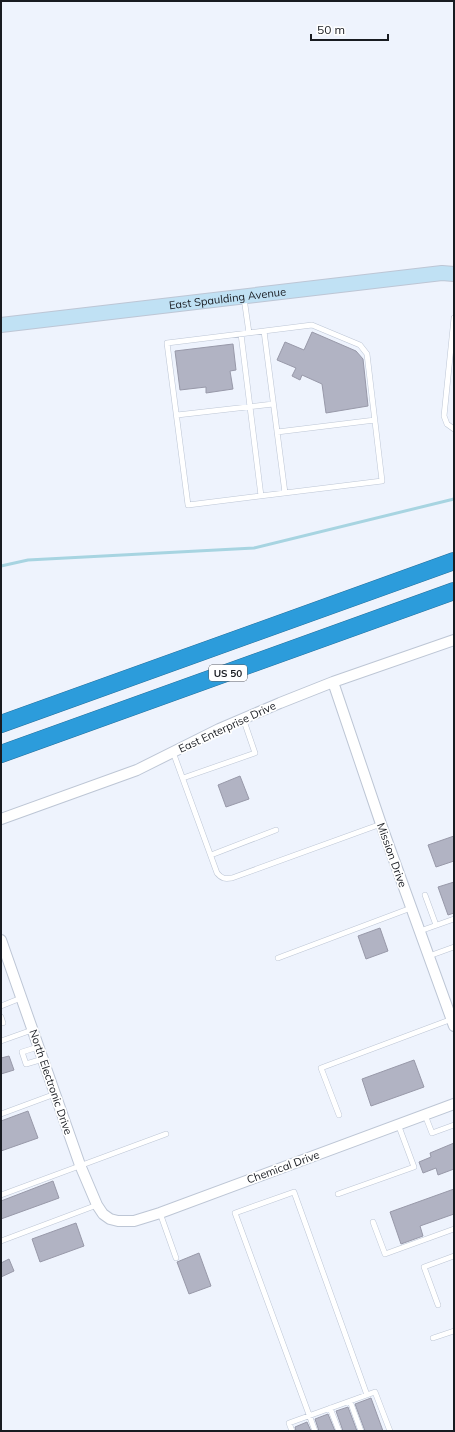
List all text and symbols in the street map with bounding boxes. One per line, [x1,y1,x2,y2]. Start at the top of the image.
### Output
scale bar [311,16,388,42]
text: 50 m [317,22,345,37]
street label: East Spaulding Avenue [168,284,287,312]
road number: US 50 [209,665,247,681]
street label: East Enterprise Drive [176,698,278,756]
street label: Mission Drive [374,821,410,889]
street label: North Electronic Drive [26,1027,76,1137]
street label: Chemical Drive [245,1147,321,1187]

